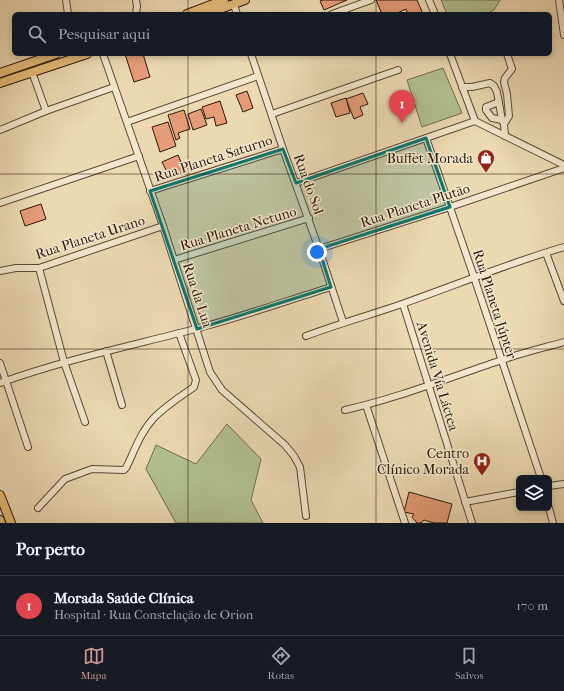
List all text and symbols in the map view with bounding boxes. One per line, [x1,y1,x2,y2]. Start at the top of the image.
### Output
search box [12,12,552,56]
icon: search [26,23,48,45]
text: Pesquisar aqui [58,25,150,43]
pin: 1 [389,90,415,123]
street label: Rua Planeta Saturno [152,131,274,186]
shop icon: Buffet Morada [476,148,496,173]
place label: Buffet Morada [387,150,474,167]
street label: Rua do Sol [290,152,327,217]
street label: Rua Planeta Plutão [358,180,472,231]
street label: Rua Planeta Netuno [178,203,298,254]
street label: Rua Planeta Urano [33,212,147,263]
your location [307,242,327,262]
street label: Rua Planeta Júpter [469,247,520,361]
street label: Rua da Lua [179,261,216,330]
street label: Avenida Vía Láctea [412,318,462,433]
place label: Centro Clínico Morada [377,445,470,478]
hospital icon: Centro Clínico Morada [472,451,492,476]
map controls [516,475,552,511]
button: layers [516,475,552,511]
text: Por perto [16,539,85,559]
text: Morada Saúde Clínica [54,589,194,607]
text: 1 [27,598,31,613]
text: 170 m [516,598,548,613]
text: Hospital · Rua Constelação de Orion [54,607,253,622]
tab: Mapa [80,645,107,682]
tab: Rotas [268,645,294,682]
tab: Salvos [455,645,484,682]

